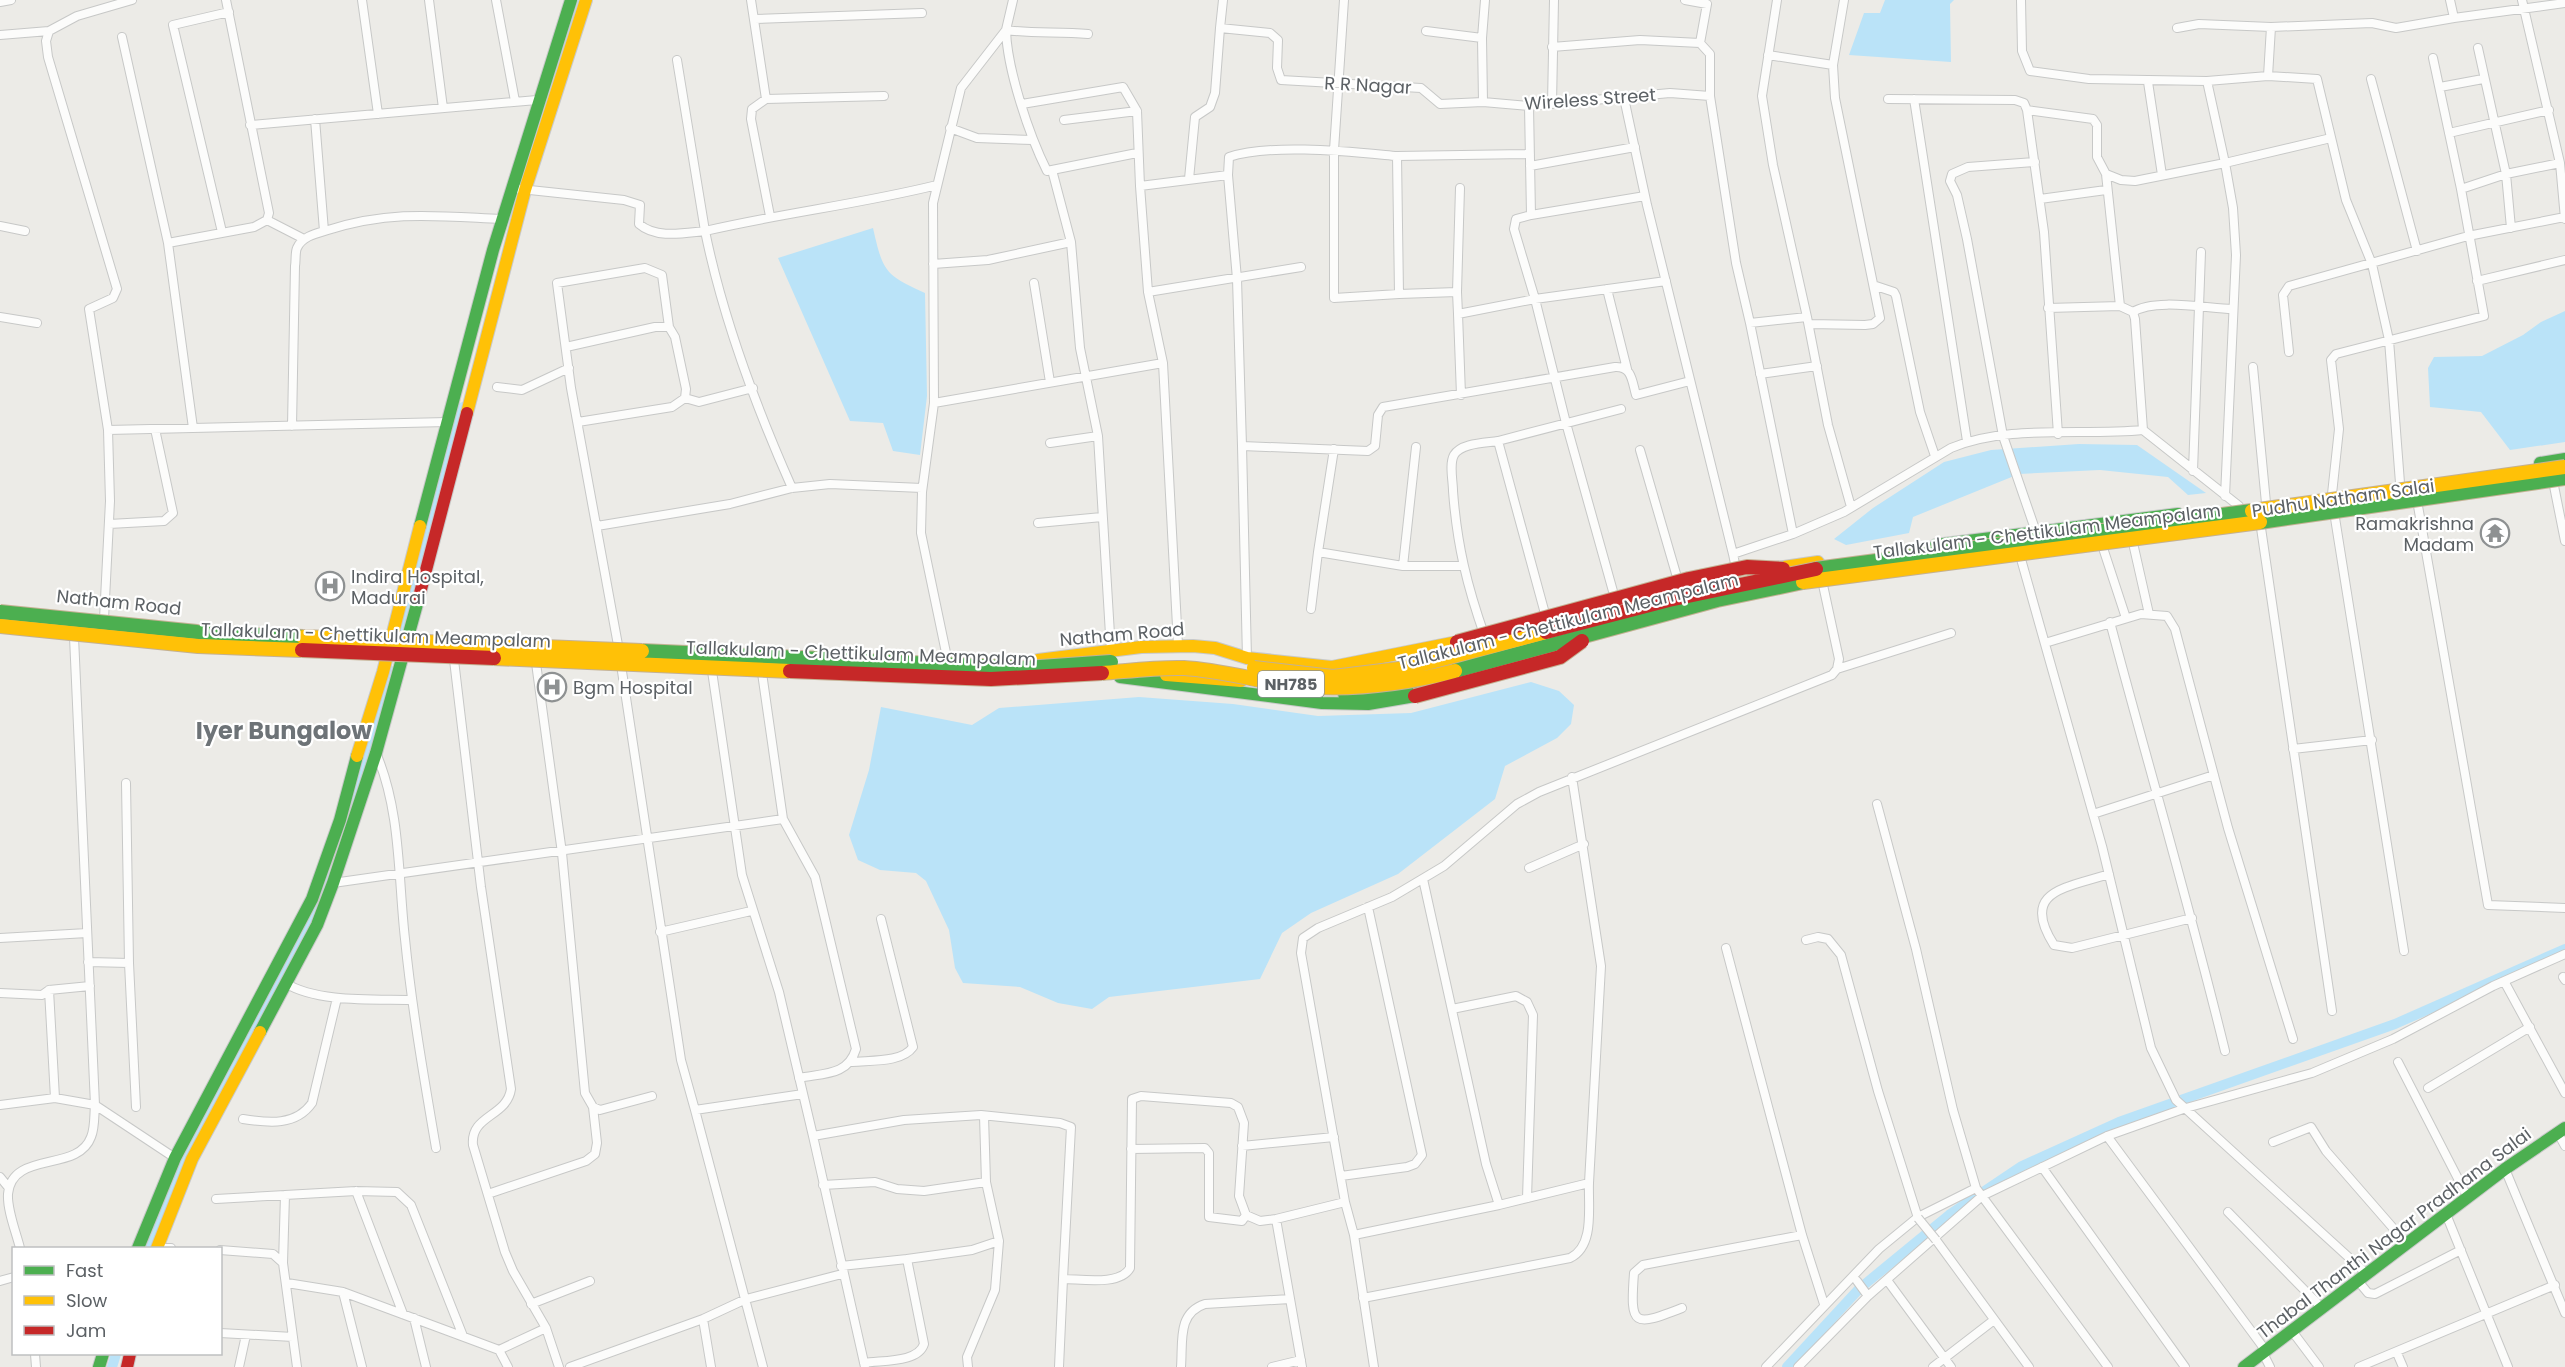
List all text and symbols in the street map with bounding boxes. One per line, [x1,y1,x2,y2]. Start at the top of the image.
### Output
street label: R R Nagar [1324,70,1413,100]
street label: Wireless Street [1523,82,1657,116]
street label: Pudhu Natham Salai [2250,473,2436,523]
street label: Tallakulam - Chettikulam Meampalam [1872,497,2222,565]
place label: Ramakrishna Madam [2355,511,2474,557]
temple icon: Ramakrishna Madam [2479,517,2511,549]
place label: Indira Hospital, Madurai [351,564,484,610]
street label: Tallakulam - Chettikulam Meampalam [1395,567,1741,675]
hospital icon: Indira Hospital, Madurai [314,570,346,602]
street label: Natham Road [55,583,183,621]
street label: Tallakulam - Chettikulam Meampalam [201,616,551,654]
street label: Natham Road [1059,616,1185,652]
street label: Tallakulam - Chettikulam Meampalam [686,634,1036,672]
hospital icon: Bgm Hospital [536,671,568,703]
road number: NH785 [1258,671,1324,697]
place label: Bgm Hospital [573,675,693,700]
district label: Iyer Bungalow [196,714,372,747]
street label: Thabal Thanthi Nagar Pradhana Salai [2252,1122,2536,1344]
legend [12,1247,222,1355]
text: Fast [66,1258,103,1283]
text: Slow [66,1288,108,1313]
text: Jam [66,1318,106,1343]

